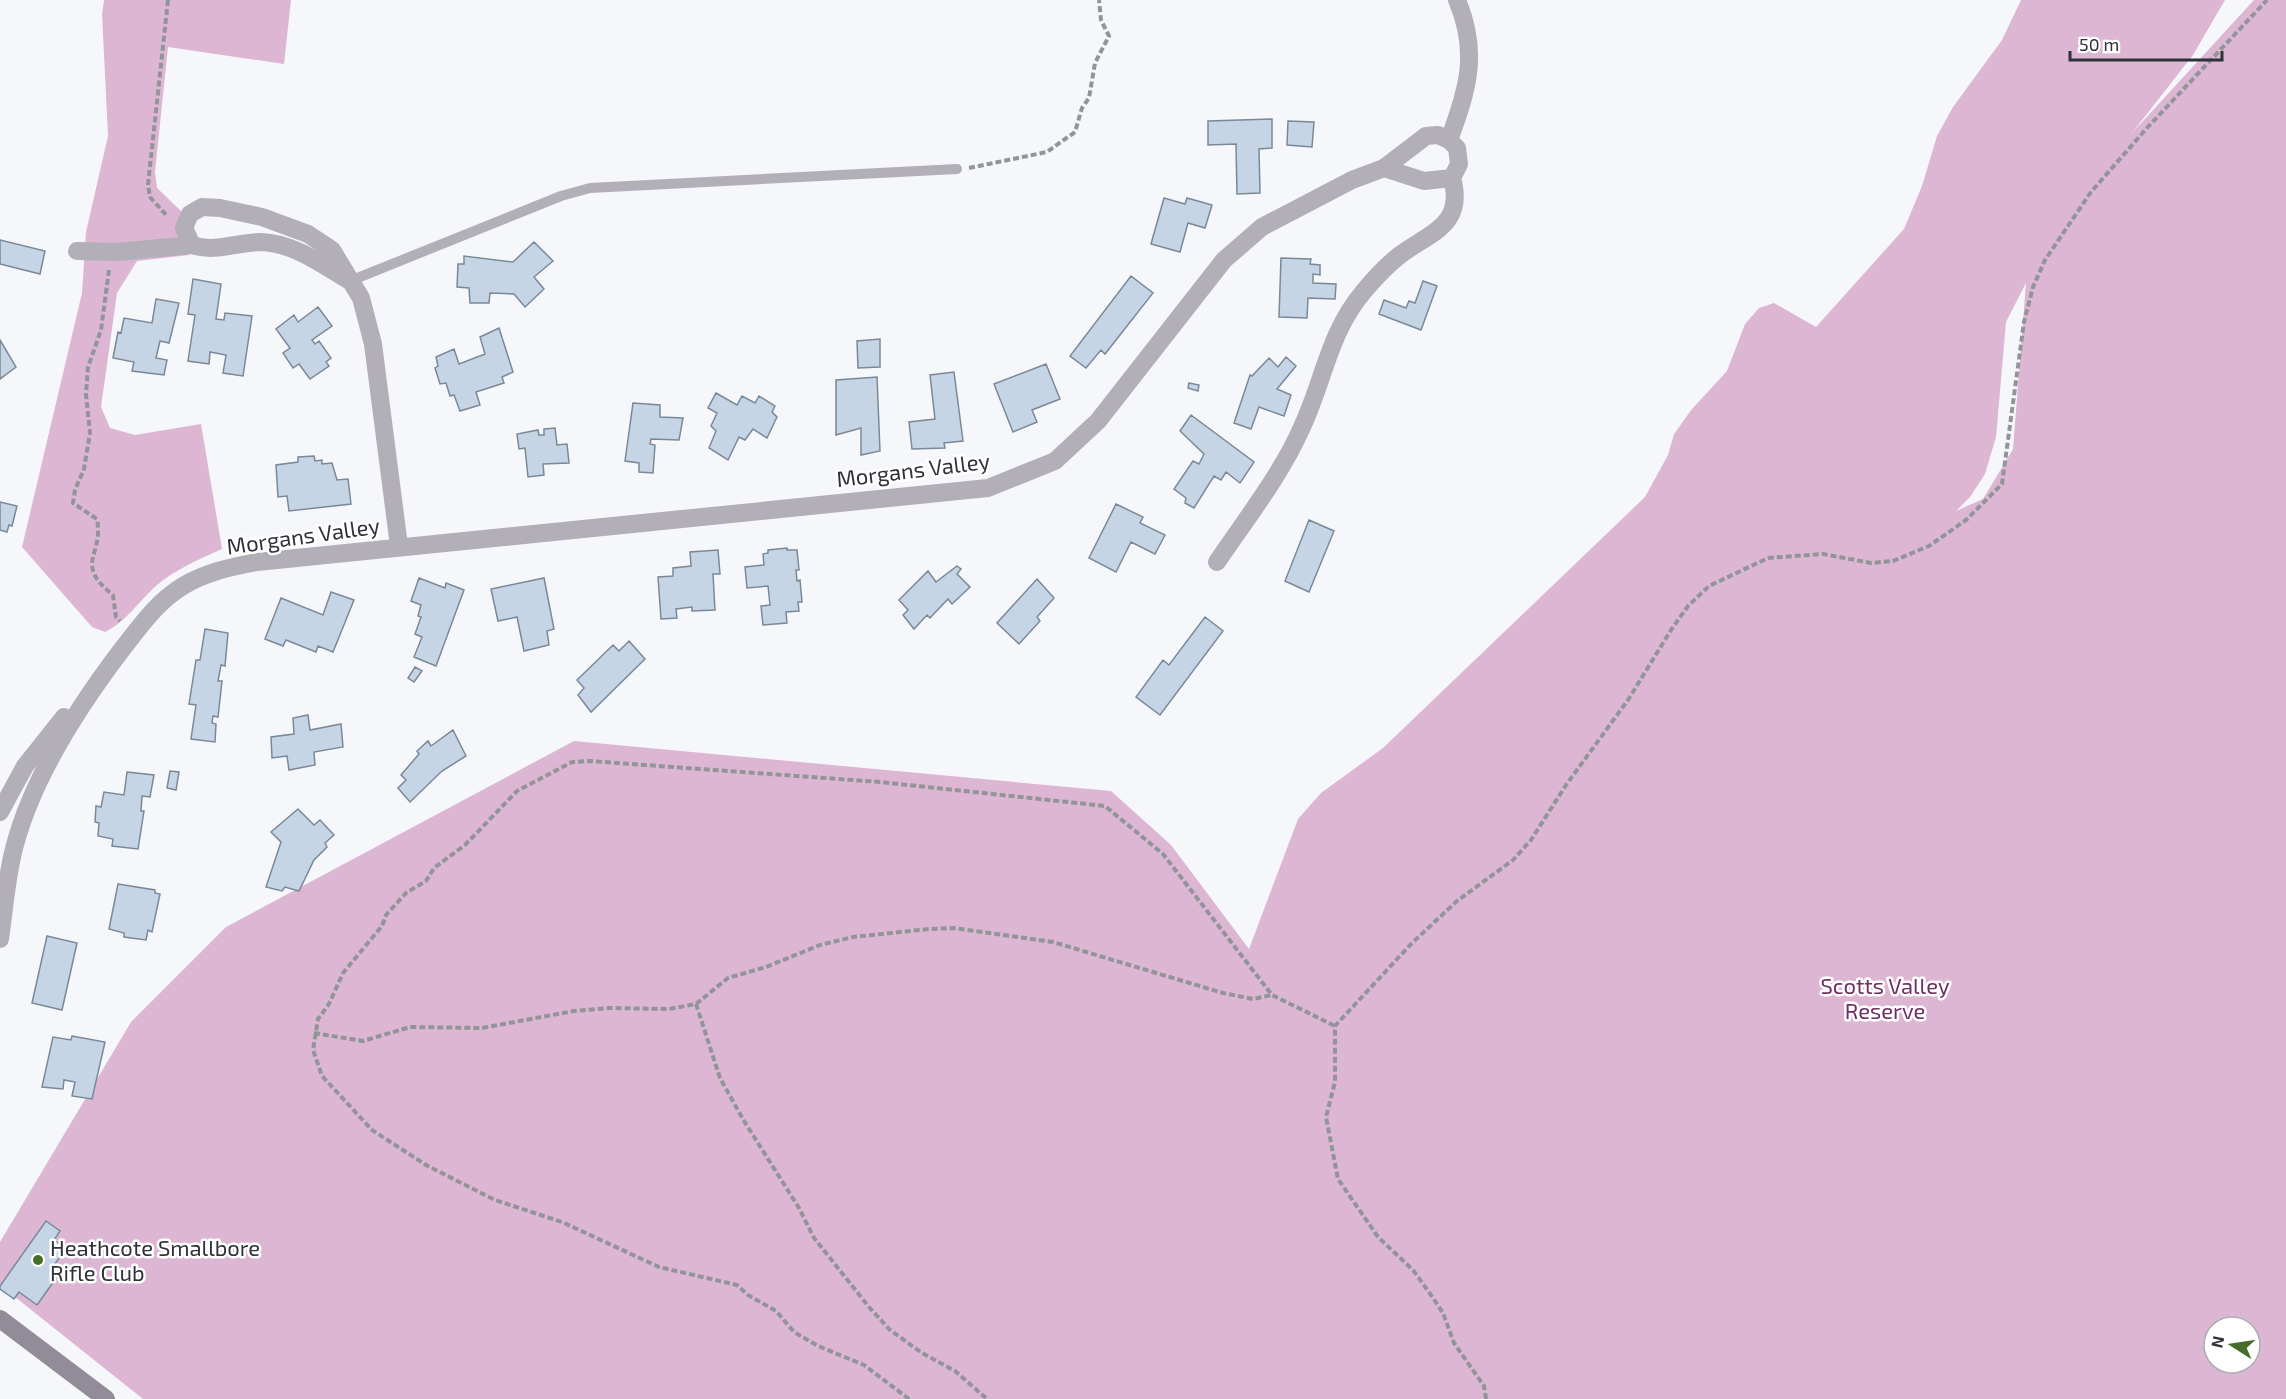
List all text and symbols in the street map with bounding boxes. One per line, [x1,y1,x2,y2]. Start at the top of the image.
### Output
scale bar [2070,24,2222,62]
text: 50 m [2079,33,2119,55]
street label: Morgans Valley [835,447,992,491]
street label: Morgans Valley [225,511,382,559]
park label: Scotts Valley Reserve [1820,972,1950,1023]
place label: Heathcote Smallbore Rifle Club [50,1234,260,1285]
marker: Heathcote Smallbore Rifle Club [31,1253,45,1267]
north arrow [2202,1315,2262,1375]
text: N [2206,1334,2227,1349]

